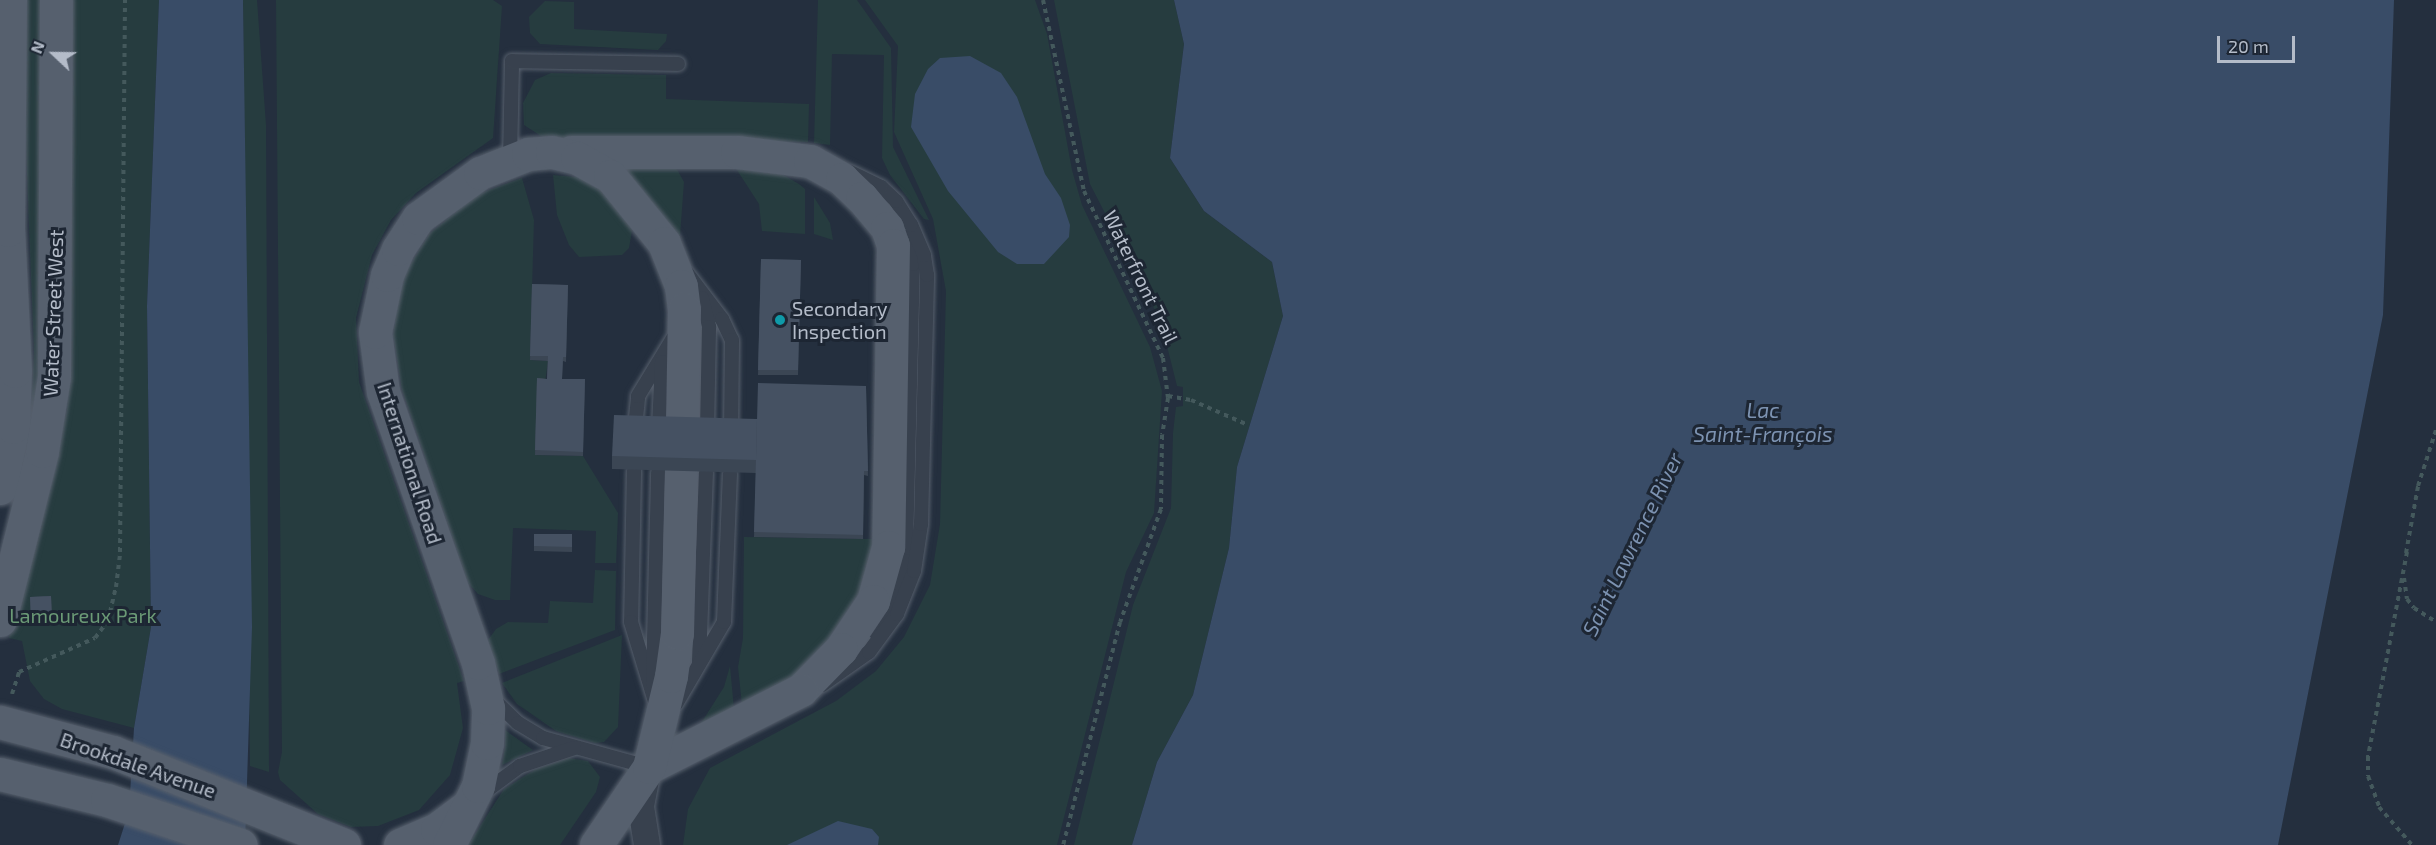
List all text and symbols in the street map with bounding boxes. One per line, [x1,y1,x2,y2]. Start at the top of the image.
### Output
north arrow [24,24,84,84]
scale bar [2220,24,2298,62]
text: 20 m [2228,35,2269,57]
text: N [26,38,48,56]
street label: Waterfront Trail [1098,206,1184,348]
street label: Water Street West [38,229,68,397]
place label: Secondary Inspection [792,296,888,343]
marker: Secondary Inspection [773,313,787,327]
street label: International Road [373,379,447,547]
water label: Lac Saint-François [1693,397,1833,447]
water label: Saint Lawrence River [1577,448,1687,640]
park label: Lamoureux Park [9,603,157,627]
street label: Brookdale Avenue [57,727,219,803]

